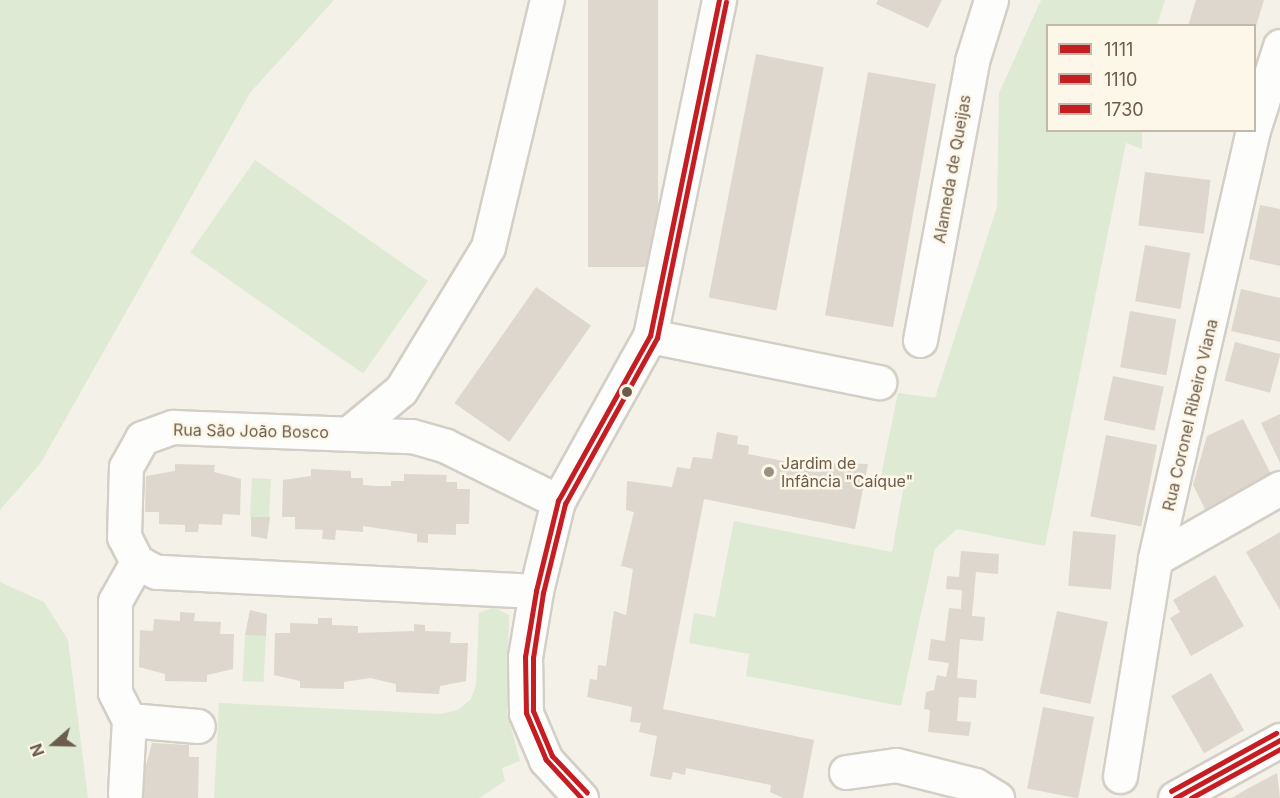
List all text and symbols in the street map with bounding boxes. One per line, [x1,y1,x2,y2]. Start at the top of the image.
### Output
legend [1046,24,1256,132]
text: 1111 [1104,39,1133,60]
text: 1110 [1104,69,1137,90]
street label: Alameda de Queijas [929,93,975,245]
text: 1730 [1104,99,1144,120]
street label: Rua Coronel Ribeiro Viana [1159,317,1221,513]
unlabelled marker [621,386,633,398]
street label: Rua São João Bosco [173,420,329,442]
place label: Jardim de Infância "Caíque" [781,453,913,491]
marker: Jardim de Infância "Caíque" [762,465,776,479]
north arrow [24,714,84,774]
text: N [26,741,49,759]

